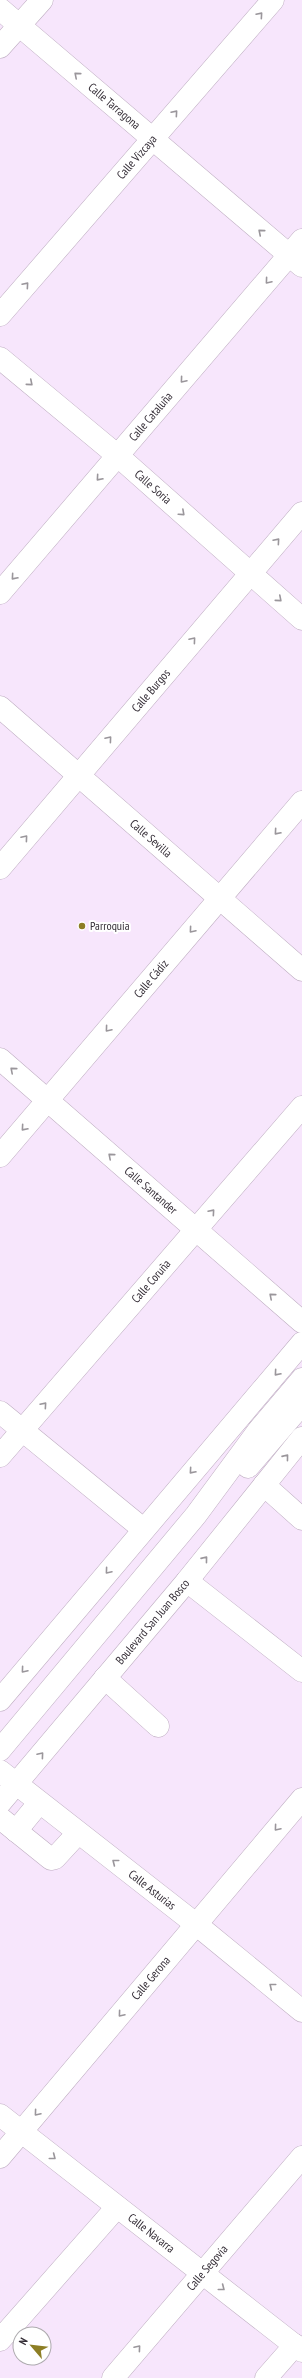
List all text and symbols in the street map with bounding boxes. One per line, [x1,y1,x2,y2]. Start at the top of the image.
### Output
one-way arrow [256,12,263,19]
one-way arrow [75,73,82,80]
street label: Calle Tarragona [85,79,144,132]
one-way arrow [171,111,178,118]
street label: Calle Vizcaya [113,131,160,182]
one-way arrow [259,230,266,237]
one-way arrow [265,276,272,283]
one-way arrow [21,282,28,290]
one-way arrow [181,375,188,382]
one-way arrow [25,379,33,386]
street label: Calle Cataluña [125,389,176,444]
street label: Calle Soria [132,466,175,507]
one-way arrow [96,474,103,481]
one-way arrow [177,508,185,516]
one-way arrow [273,538,280,546]
one-way arrow [11,572,19,580]
one-way arrow [275,595,282,602]
one-way arrow [188,637,195,644]
street label: Calle Burgos [128,666,173,715]
one-way arrow [104,736,111,744]
street label: Calle Sevilla [127,816,175,860]
one-way arrow [274,827,281,834]
one-way arrow [21,836,28,843]
place label: Parroquia [90,918,130,933]
marker: Parroquia [77,921,87,931]
one-way arrow [189,926,196,933]
street label: Calle Cádiz [130,956,171,1001]
one-way arrow [105,1025,112,1032]
one-way arrow [11,1068,18,1075]
one-way arrow [21,1124,28,1131]
one-way arrow [108,1153,116,1161]
street label: Calle Santander [122,1163,181,1218]
one-way arrow [207,1209,214,1216]
street label: Calle Coruña [128,1256,174,1306]
one-way arrow [270,1294,277,1301]
one-way arrow [274,1368,281,1376]
one-way arrow [39,1402,46,1409]
one-way arrow [282,1455,289,1462]
one-way arrow [189,1467,196,1474]
one-way arrow [201,1556,208,1563]
one-way arrow [105,1566,112,1573]
street label: Boulevard San Juan Bosco [112,1576,192,1667]
one-way arrow [22,1666,29,1673]
one-way arrow [36,1752,43,1759]
one-way arrow [275,1824,282,1831]
one-way arrow [113,1860,120,1867]
street label: Calle Asturias [126,1866,179,1913]
street label: Calle Gerona [128,1953,173,2003]
one-way arrow [269,1984,276,1991]
one-way arrow [119,2009,126,2016]
one-way arrow [35,2108,42,2116]
one-way arrow [48,2152,55,2159]
street label: Calle Navarra [125,2210,178,2256]
street label: Calle Segovia [183,2241,231,2293]
one-way arrow [218,2283,225,2290]
north arrow [12,2326,52,2366]
text: N [16,2335,31,2347]
one-way arrow [133,2345,140,2353]

